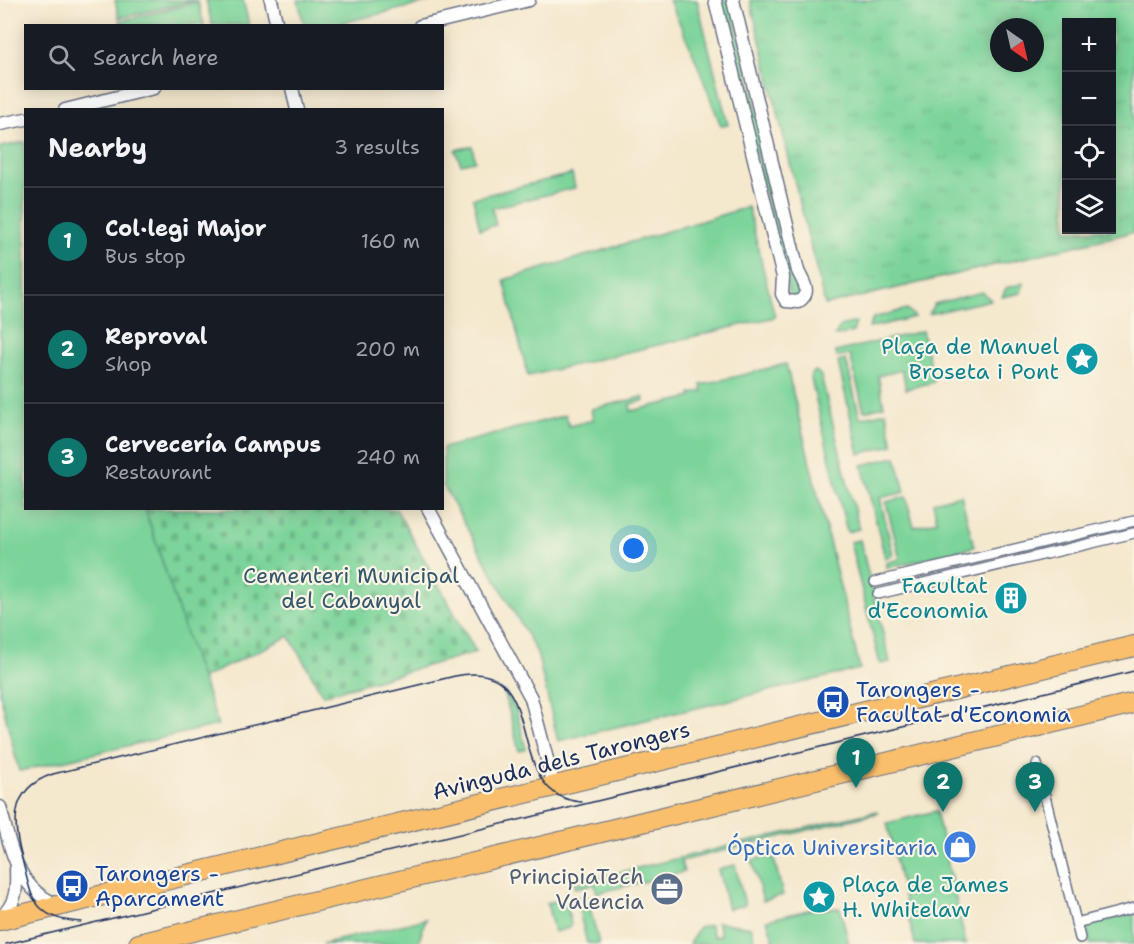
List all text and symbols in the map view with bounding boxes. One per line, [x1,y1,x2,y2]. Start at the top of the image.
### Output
north arrow [990,18,1044,72]
map controls [1062,18,1116,234]
button: + [1062,18,1116,72]
search box [24,24,444,90]
icon: search [45,41,78,74]
text: Search here [93,43,219,72]
button: − [1062,72,1116,126]
button: locate [1062,126,1116,180]
text: Nearby [48,130,147,165]
text: 3 results [334,134,420,160]
button: layers [1062,180,1116,234]
text: Col·legi Major [105,214,267,243]
text: 1 [63,228,72,254]
text: 160 m [361,228,420,254]
text: Bus stop [105,243,186,269]
text: Reproval [105,322,207,351]
place label: Plaça de Manuel Broseta i Pont [881,332,1059,386]
text: 2 [61,336,75,362]
text: 200 m [355,336,420,362]
place icon: Plaça de Manuel Broseta i Pont [1064,341,1100,377]
text: Shop [105,351,152,377]
text: Cervecería Campus [105,430,321,459]
text: 3 [61,444,75,470]
text: 240 m [355,444,420,470]
text: Restaurant [105,459,212,485]
your location [619,534,648,563]
park label: Cementeri Municipal del Cabanyal [243,561,459,615]
place label: Facultat d'Economia [867,571,988,625]
building icon: Facultat d'Economia [993,580,1029,616]
place label: Tarongers - Facultat d'Economia [856,675,1071,729]
bus stop icon: Tarongers - Facultat d'Economia [815,684,851,720]
street label: Avinguda dels Tarongers [429,714,693,807]
pin: 1 [836,738,876,788]
pin: 2 [924,762,962,812]
pin: 3 [1016,762,1054,812]
shop icon: Óptica Universitaria [942,829,978,865]
place label: Óptica Universitaria [727,833,937,862]
place label: Tarongers - Aparcament [95,859,224,913]
place label: PrincipiaTech Valencia [509,862,644,916]
bus stop icon: Tarongers - Aparcament [54,868,90,904]
place label: Plaça de James H. Whitelaw [842,870,1009,924]
office icon: PrincipiaTech Valencia [649,871,685,907]
place icon: Plaça de James H. Whitelaw [801,879,837,915]

